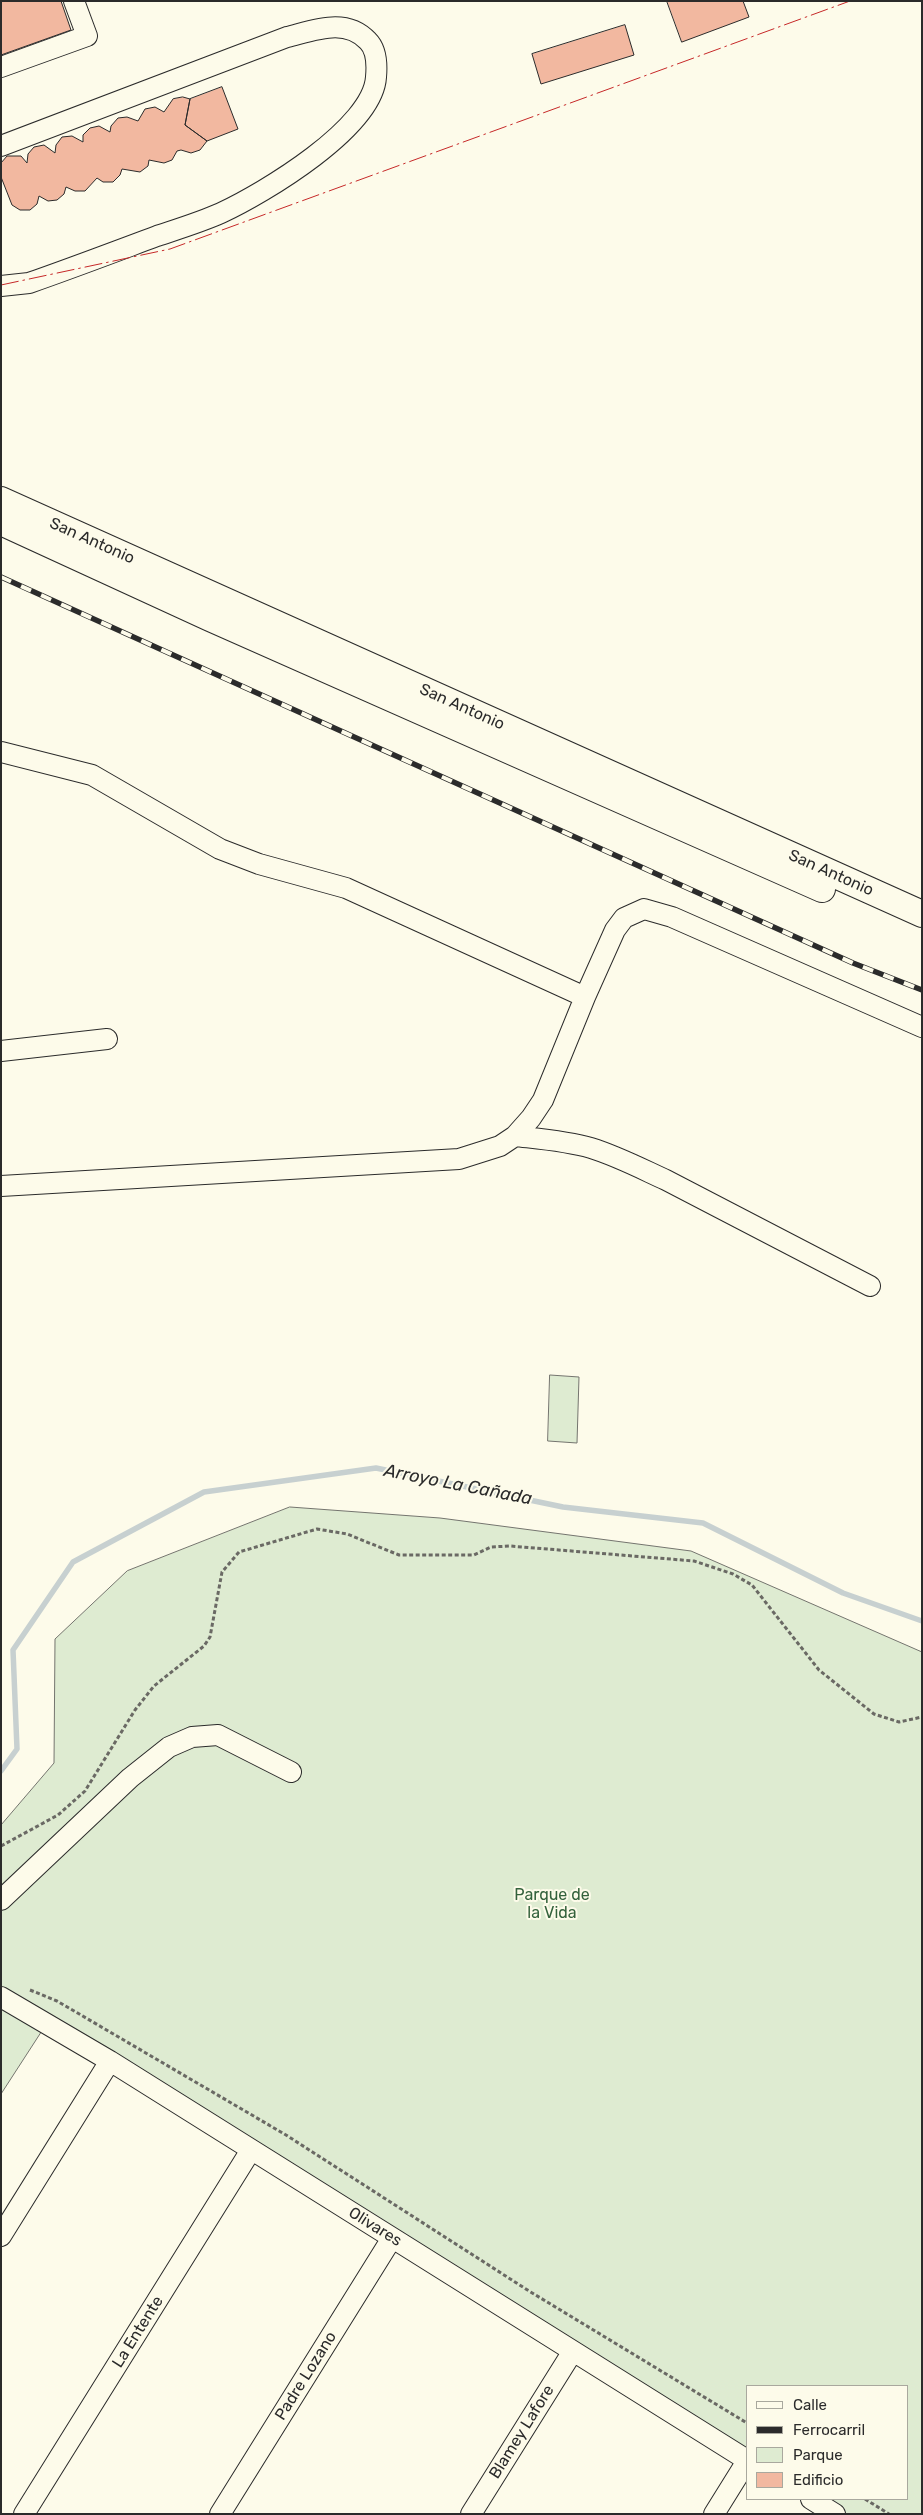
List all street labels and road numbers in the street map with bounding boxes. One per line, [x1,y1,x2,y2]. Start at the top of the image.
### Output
street label: San Antonio [47,514,137,568]
street label: San Antonio [417,680,507,734]
street label: San Antonio [786,846,876,900]
street label: Olivares [345,2203,405,2251]
street label: La Entente [108,2293,168,2371]
street label: Padre Lozano [271,2328,341,2424]
street label: Blamey Lafore [486,2382,558,2482]

